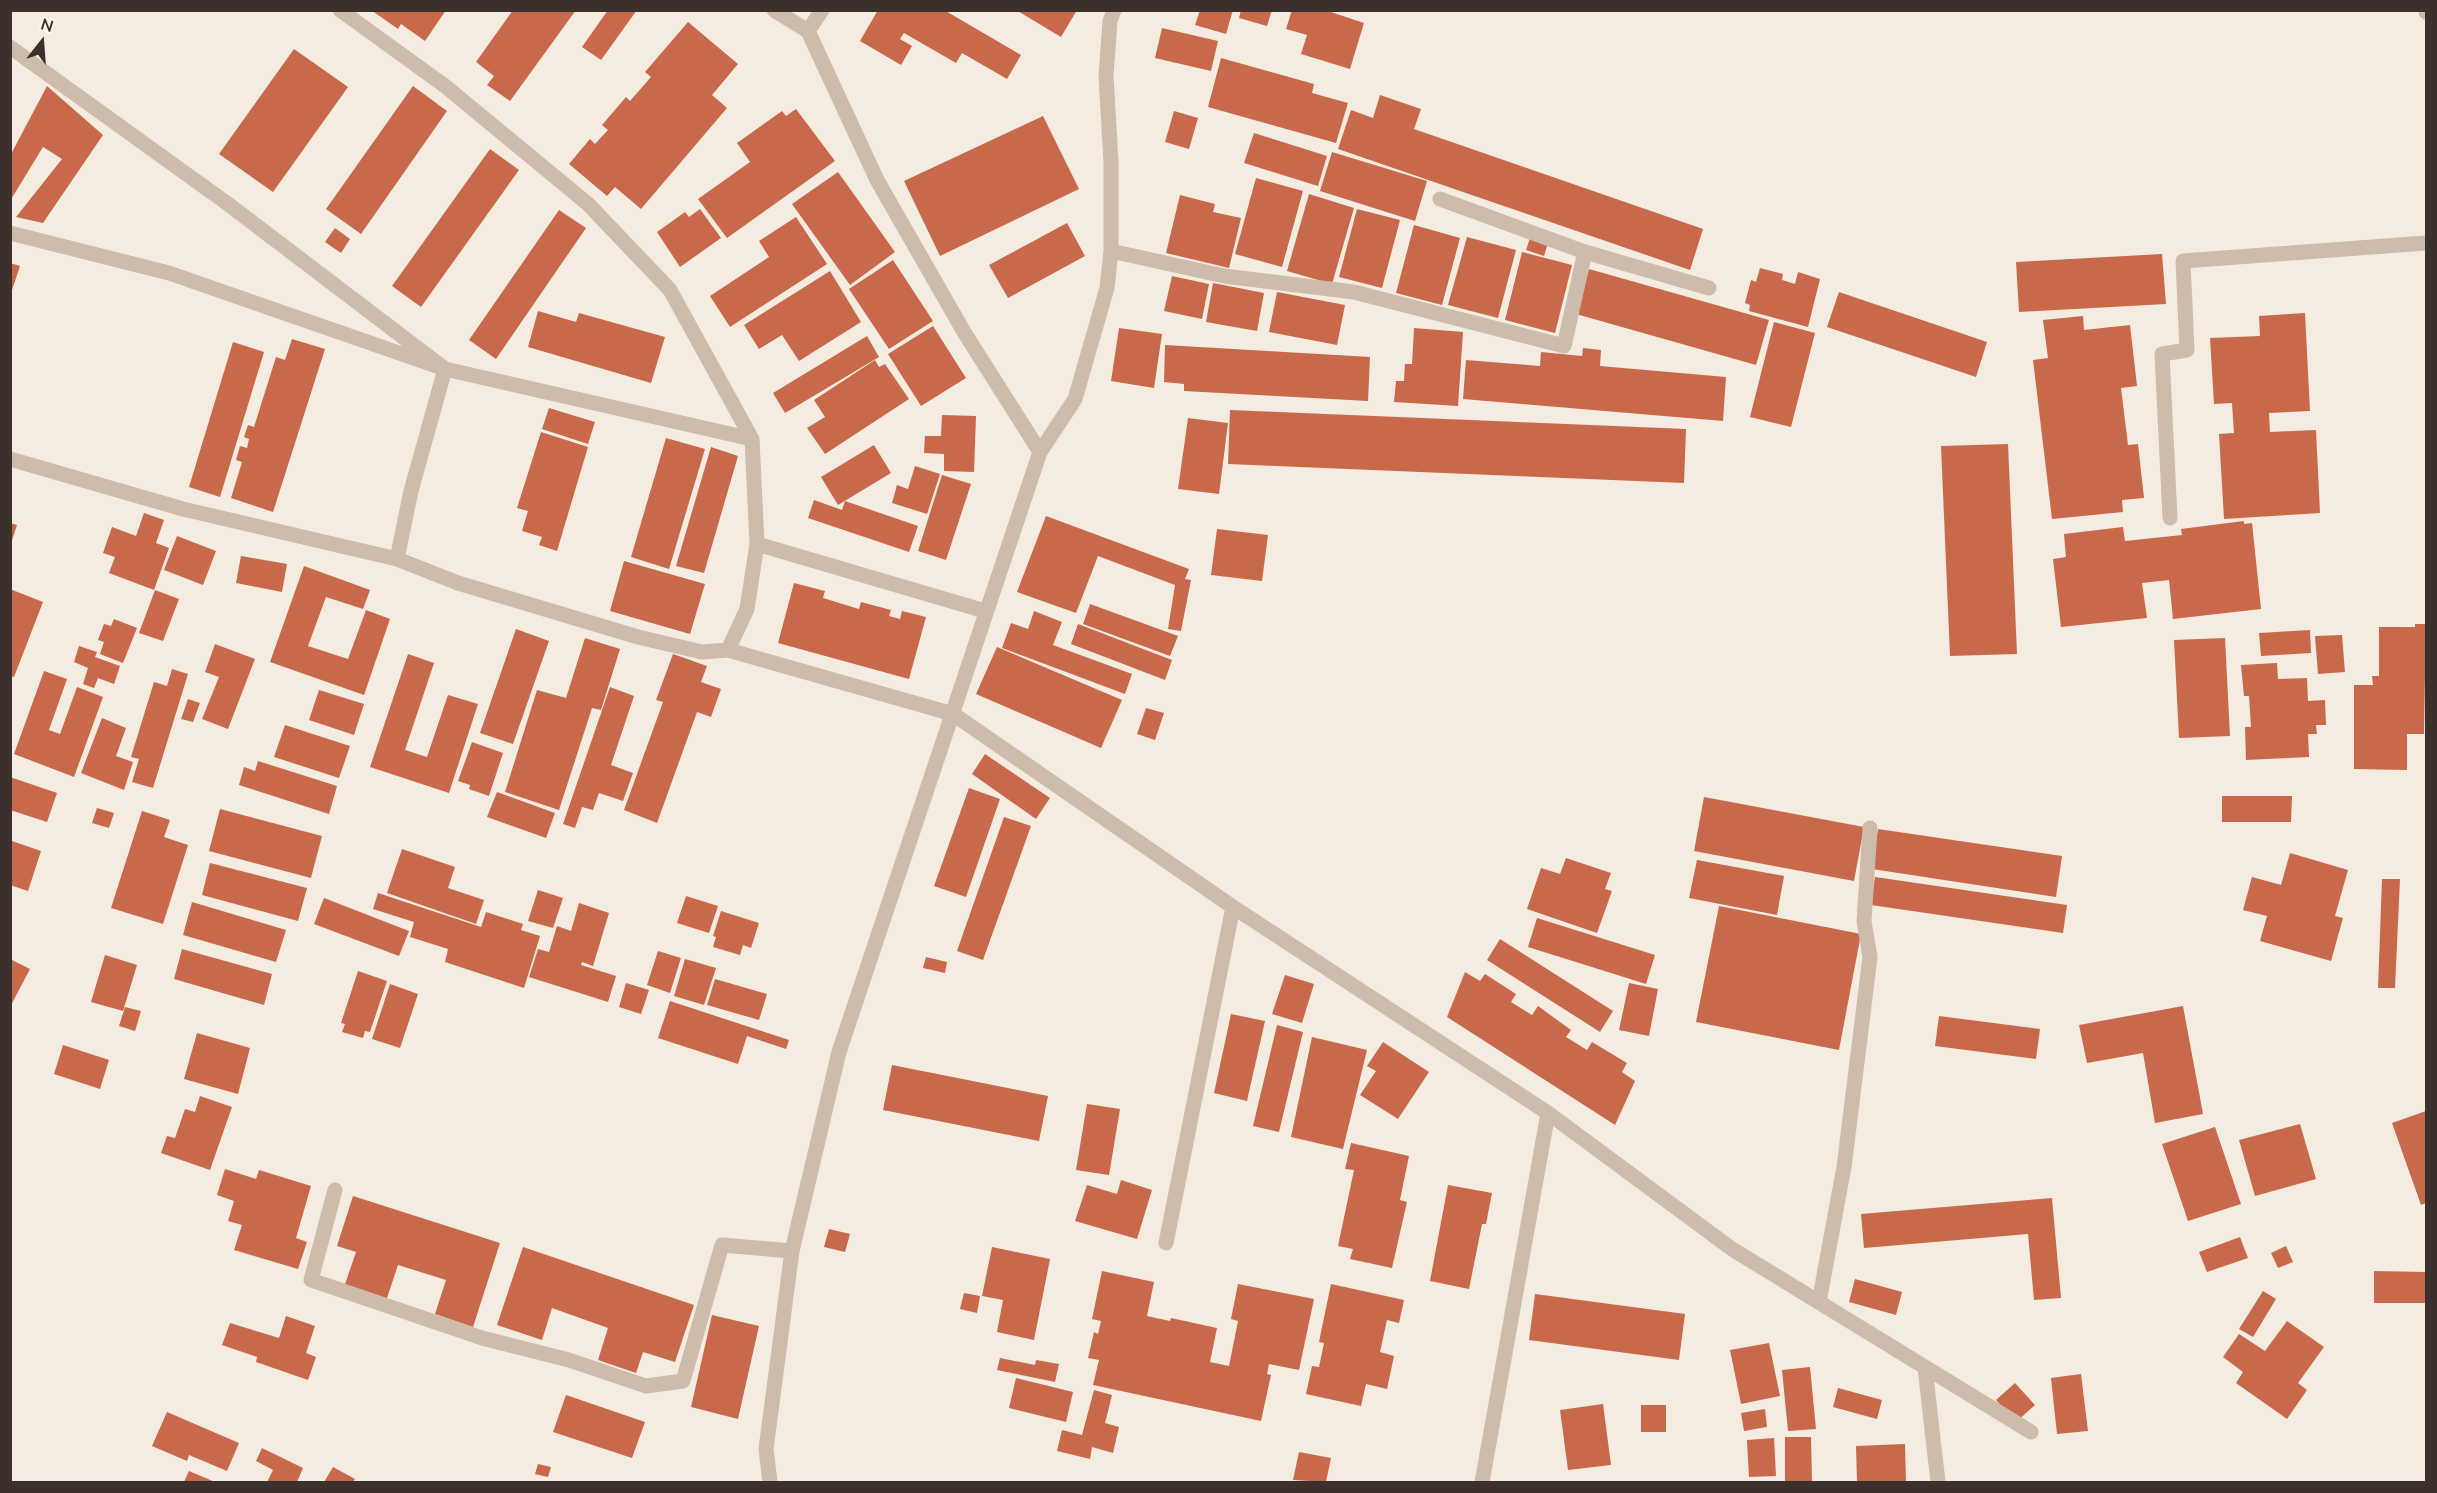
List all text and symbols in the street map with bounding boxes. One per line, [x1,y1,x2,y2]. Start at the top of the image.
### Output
north arrow [12,12,72,72]
text: N [39,13,56,36]

